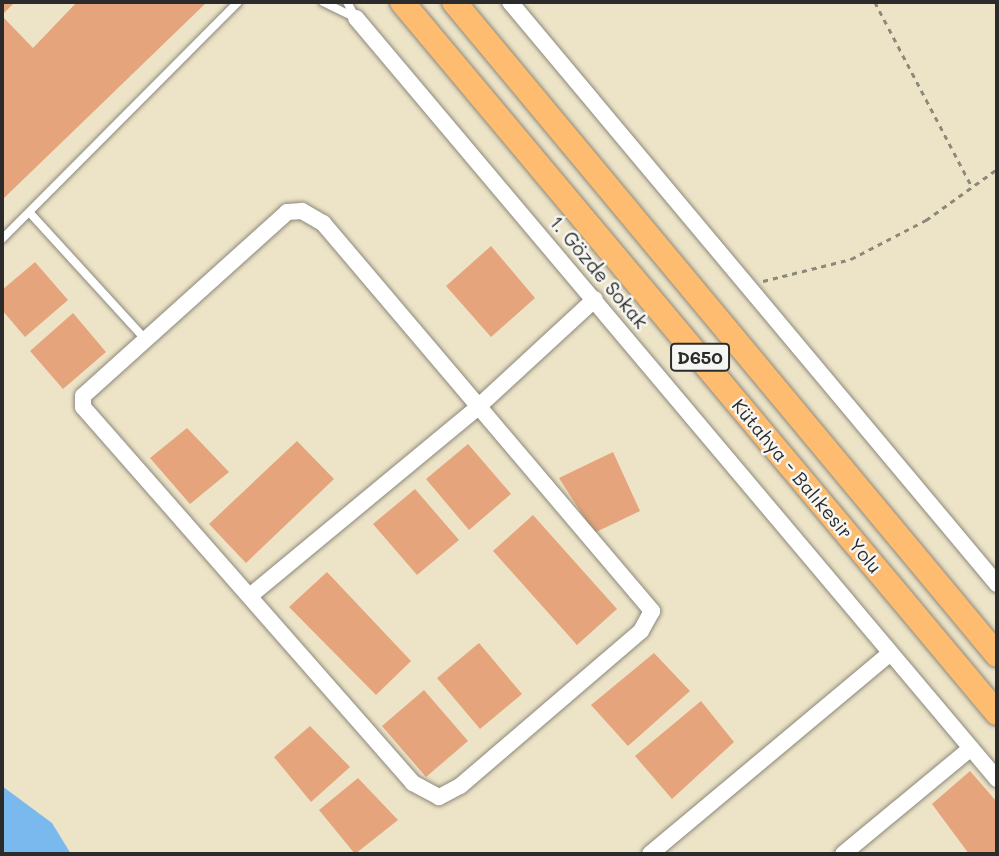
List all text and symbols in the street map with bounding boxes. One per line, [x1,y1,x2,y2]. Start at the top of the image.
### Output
street label: 1. Gözde Sokak [545,211,653,333]
road number: D650 [668,342,732,372]
street label: Kütahya - Balıkesir Yolu [727,394,887,578]

